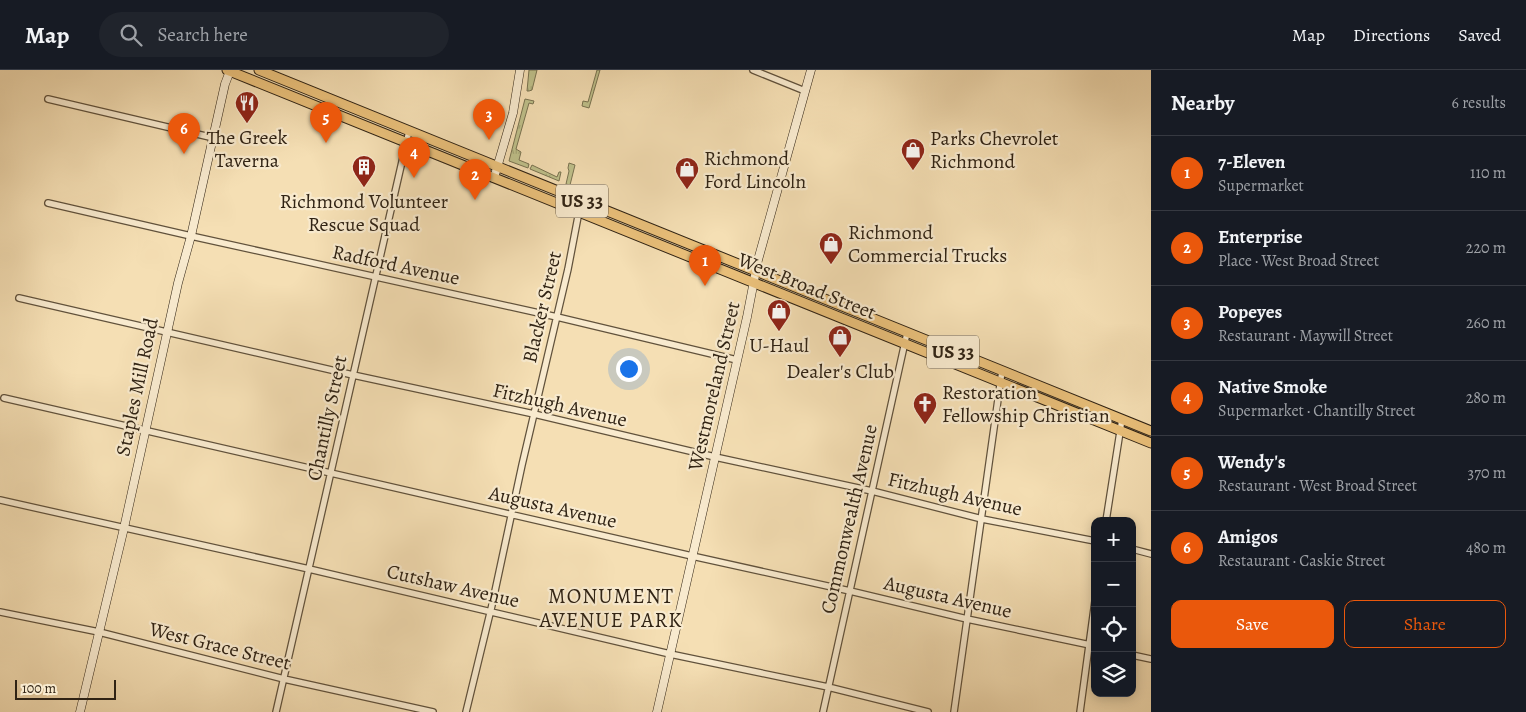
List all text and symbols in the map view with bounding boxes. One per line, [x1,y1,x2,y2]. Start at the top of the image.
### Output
search box [99,12,449,57]
text: Map [25,19,69,51]
icon: search [117,21,145,49]
text: Search here [157,22,248,48]
text: Map [1292,23,1325,47]
text: Directions [1353,23,1430,47]
text: Saved [1458,23,1501,47]
text: Nearby [1171,89,1234,117]
restaurant icon: The Greek Taverna [234,90,260,124]
text: 6 results [1452,92,1506,114]
pin: 3 [473,99,505,140]
pin: 5 [310,102,342,143]
pin: 6 [168,113,200,154]
place label: The Greek Taverna [207,124,288,174]
place label: Parks Chevrolet Richmond [930,125,1059,175]
pin: 4 [398,137,430,178]
shop icon: Parks Chevrolet Richmond [900,137,926,171]
place label: Richmond Ford Lincoln [704,145,806,195]
text: 7-Eleven [1218,149,1286,175]
building icon: Richmond Volunteer Rescue Squad [351,154,377,188]
shop icon: Richmond Ford Lincoln [674,156,700,190]
pin: 2 [459,159,491,200]
text: 1 [1184,162,1190,184]
text: 110 m [1470,162,1506,184]
text: Supermarket [1218,175,1304,197]
road number: US 33 [556,184,608,218]
place label: Richmond Volunteer Rescue Squad [280,188,449,238]
place label: Richmond Commercial Trucks [848,219,1007,269]
text: Enterprise [1218,224,1303,250]
shop icon: Richmond Commercial Trucks [818,231,844,265]
text: 2 [1183,237,1191,259]
text: 220 m [1466,237,1506,259]
street label: Radford Avenue [330,238,462,292]
pin: 1 [689,245,721,286]
street label: West Broad Street [733,246,881,326]
street label: Blacker Street [516,248,568,366]
text: Place · West Broad Street [1218,250,1379,272]
street label: Westmoreland Street [681,298,747,474]
shop icon: U-Haul [766,298,792,332]
text: Popeyes [1218,299,1282,325]
text: 3 [1184,312,1190,334]
text: 260 m [1466,312,1506,334]
street label: Staples Mill Road [109,315,165,459]
shop icon: Dealer's Club [827,324,853,358]
text: Restaurant · Maywill Street [1218,325,1393,347]
place label: U-Haul [749,332,809,359]
road number: US 33 [927,336,979,368]
street label: Chantilly Street [301,352,354,483]
your location [616,356,642,382]
place label: Dealer's Club [786,358,894,385]
text: Native Smoke [1218,374,1327,400]
street label: Fitzhugh Avenue [490,376,630,434]
place label: Restoration Fellowship Christian [942,379,1110,429]
text: 4 [1183,387,1191,409]
text: 280 m [1466,387,1506,409]
church icon: Restoration Fellowship Christian [912,391,938,425]
text: Supermarket · Chantilly Street [1218,400,1415,422]
street label: Commonwealth Avenue [814,422,884,616]
text: Wendy's [1218,449,1286,475]
text: 5 [1184,462,1190,484]
text: 370 m [1468,462,1506,484]
street label: Fitzhugh Avenue [885,465,1025,523]
text: Restaurant · West Broad Street [1218,475,1417,497]
street label: Augusta Avenue [485,479,620,535]
map controls [1091,517,1136,697]
button: + [1091,517,1136,562]
text: Amigos [1218,524,1278,550]
text: 6 [1183,537,1191,559]
text: 480 m [1466,537,1506,559]
text: Restaurant · Caskie Street [1218,550,1385,572]
street label: Cutshaw Avenue [384,558,522,614]
button: − [1091,562,1136,607]
street label: Augusta Avenue [880,569,1015,625]
district label: MONUMENT AVENUE PARK [539,582,682,634]
button: Save [1171,600,1334,648]
button: Share [1344,600,1506,648]
button: locate [1091,607,1136,652]
street label: West Grace Street [146,615,294,677]
button: layers [1091,652,1136,697]
scale bar [15,677,116,700]
text: 100 m [22,679,56,698]

